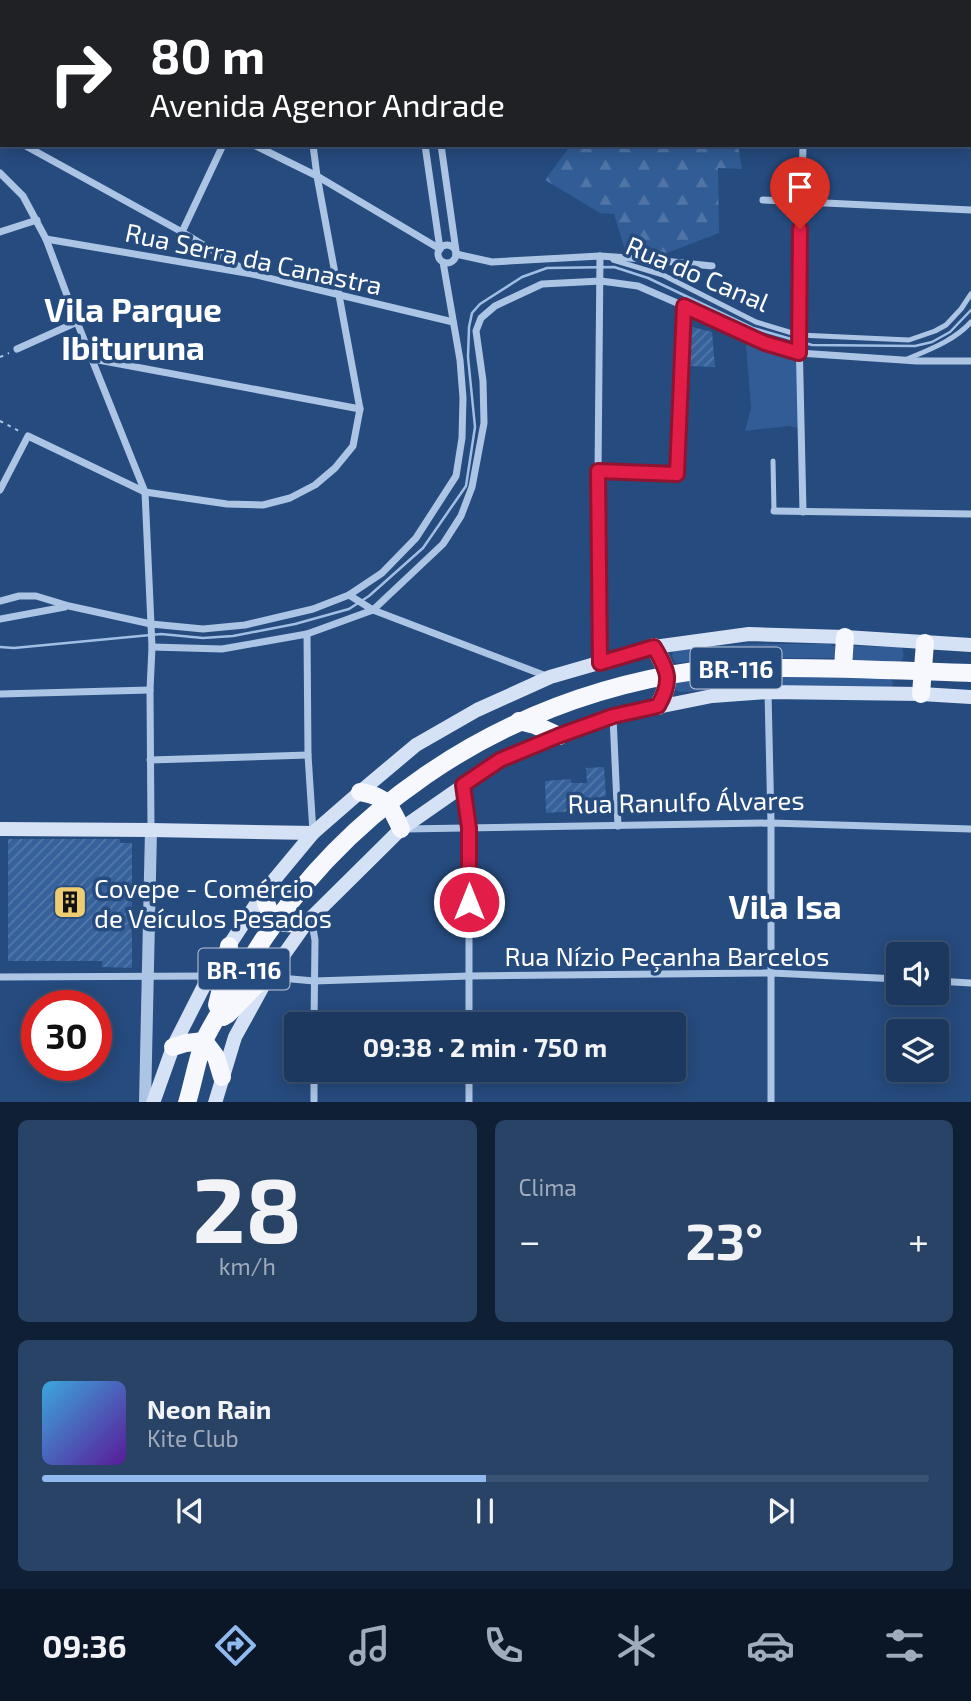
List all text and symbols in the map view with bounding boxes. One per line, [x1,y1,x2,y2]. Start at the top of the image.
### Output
text: 80 m [150,25,265,84]
icon: right [35,28,126,119]
text: Avenida Agenor Andrade [150,85,505,123]
pin [770,157,830,229]
icon: arrive [781,168,819,206]
street label: Rua Serra da Canastra [123,216,385,300]
street label: Rua do Canal [622,229,775,317]
district label: Vila Parque Ibituruna [44,289,222,367]
road number: BR-116 [690,648,782,688]
street label: Rua Ranulfo Álvares [567,783,805,819]
position arrow [432,865,506,939]
place label: Covepe - Comércio de Veículos Pesados [94,872,332,933]
building icon: Covepe - Comércio de Veículos Pesados [51,883,89,921]
district label: Vila Isa [729,886,841,926]
street label: Rua Nízio Peçanha Barcelos [504,940,830,973]
map controls [886,942,949,1082]
button: sound [886,942,949,1005]
road number: BR-116 [198,948,290,989]
speed limit sign: 30 [21,990,112,1081]
button: layers [886,1019,949,1082]
text: 09:38 · 2 min · 750 m [363,1031,607,1062]
text: 28 [192,1152,302,1261]
text: Clima [519,1173,577,1201]
text: 23° [686,1208,763,1270]
text: − [519,1217,541,1263]
text: + [908,1217,929,1263]
text: km/h [219,1252,276,1280]
text: Neon Rain [147,1393,271,1424]
text: Kite Club [147,1424,239,1452]
icon: previous [171,1492,209,1530]
icon: pause [466,1492,504,1530]
icon: next [762,1492,800,1530]
icon: directions [211,1621,260,1670]
icon: music [345,1621,394,1670]
icon: phone [479,1621,528,1670]
icon: climate [612,1621,661,1670]
icon: car [746,1621,795,1670]
icon: filters [880,1621,929,1670]
text: 09:36 [42,1626,127,1664]

